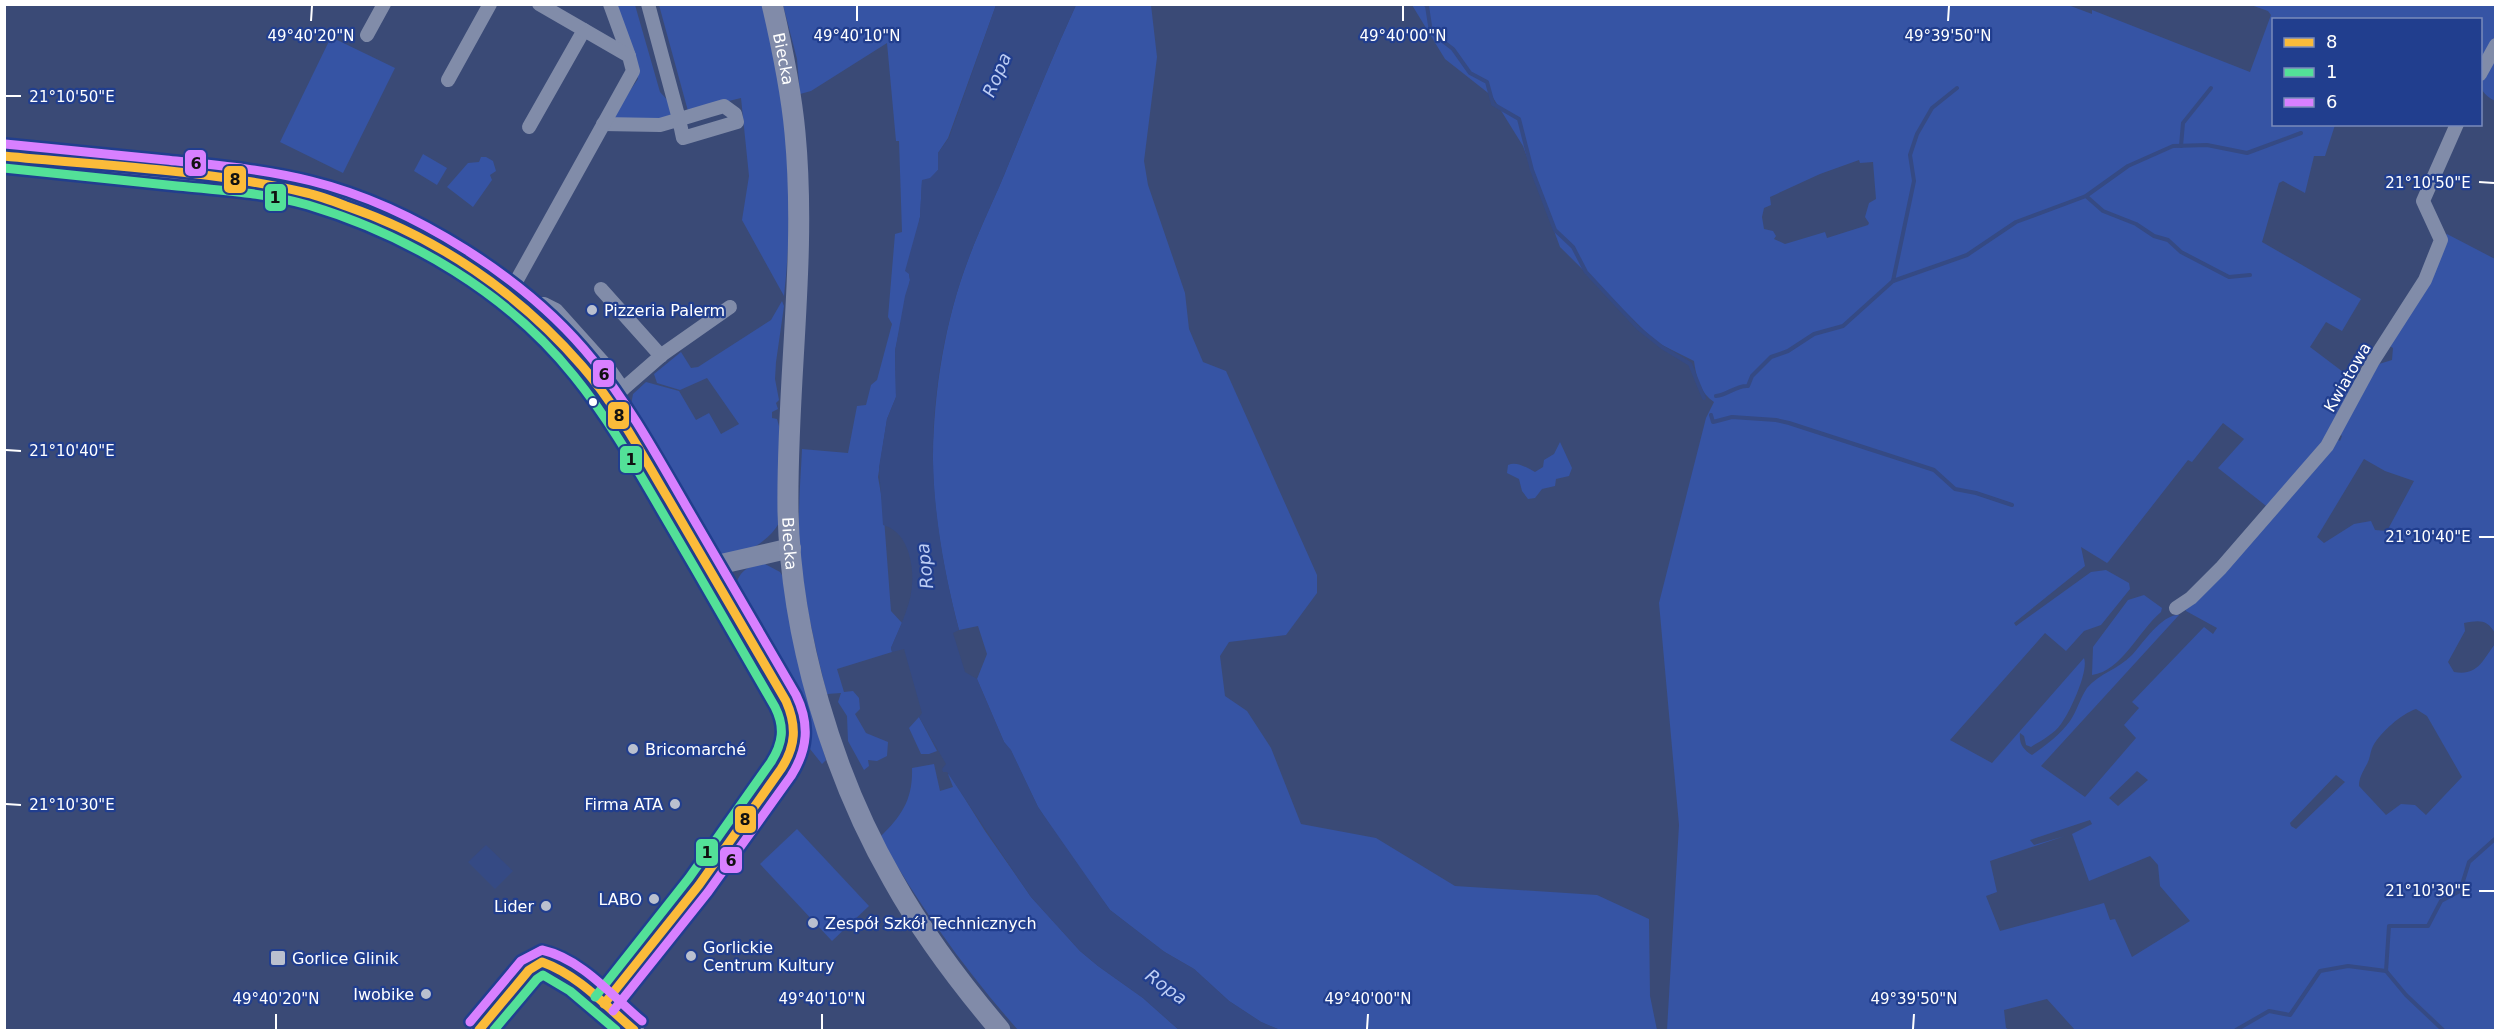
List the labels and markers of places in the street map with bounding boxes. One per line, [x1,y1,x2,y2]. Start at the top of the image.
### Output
place label: Pizzeria Palerm [604,301,725,320]
marker: Pizzeria Palerm [585,303,599,317]
unlabelled marker [587,396,599,408]
place label: Bricomarché [645,740,746,759]
marker: Bricomarché [626,742,640,756]
place label: Firma ATA [585,795,663,814]
marker: Firma ATA [668,797,682,811]
place label: LABO [598,890,642,909]
marker: LABO [647,892,661,906]
place label: Lider [494,897,534,916]
marker: Lider [539,899,553,913]
place label: Zespół Szkół Technicznych [825,914,1037,933]
marker: Zespół Szkół Technicznych [806,916,820,930]
place label: Gorlickie Centrum Kultury [703,938,835,975]
marker: Gorlice Glinik [269,949,287,967]
place label: Gorlice Glinik [292,949,399,968]
marker: Gorlickie Centrum Kultury [684,949,698,963]
place label: Iwobike [353,985,414,1004]
marker: Iwobike [419,987,433,1001]

